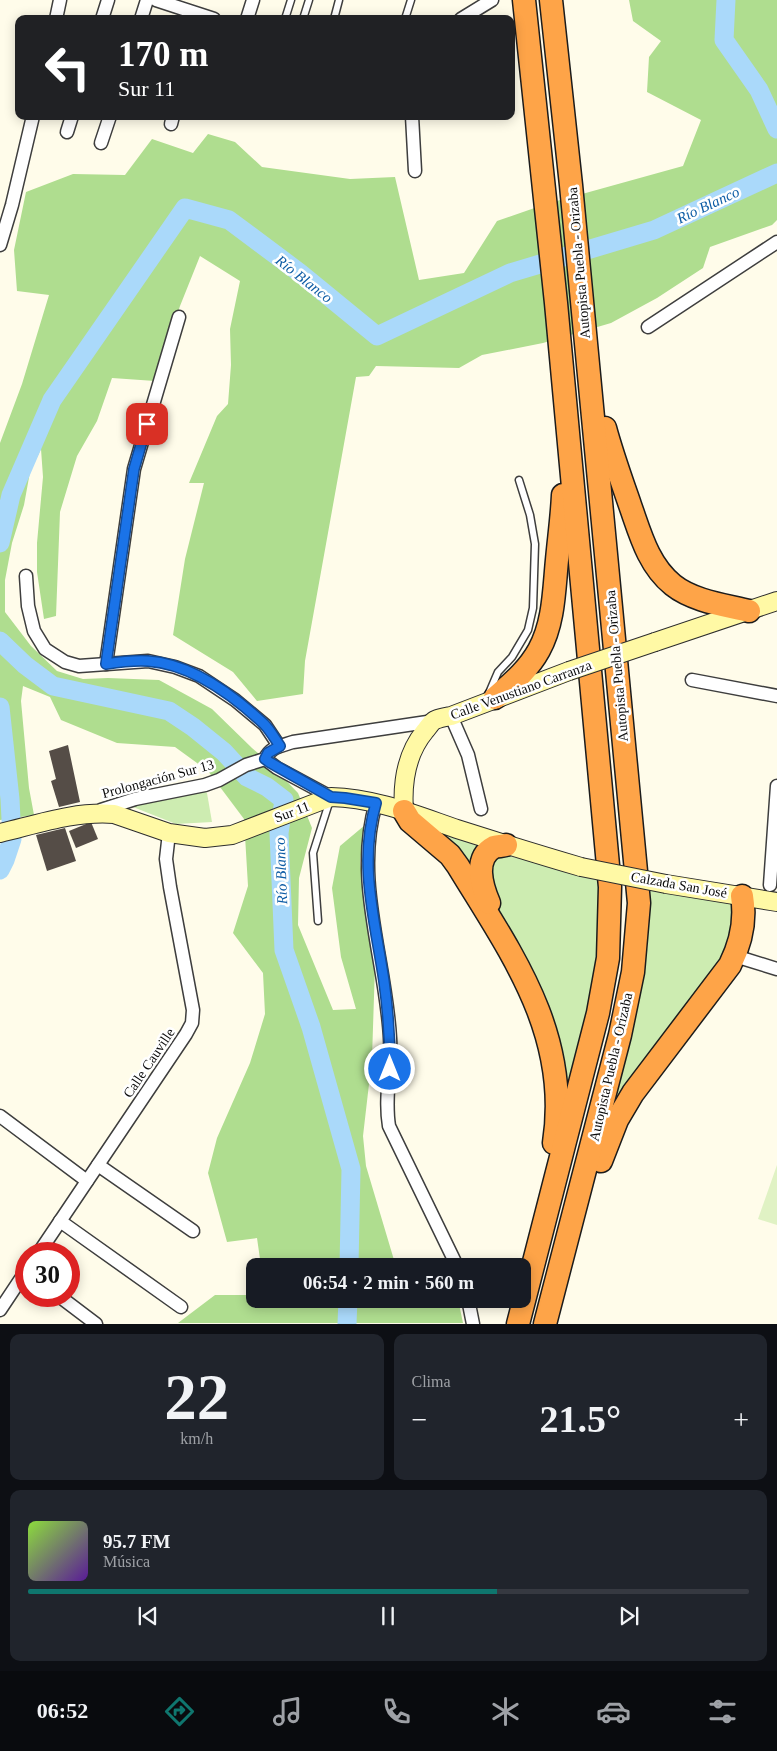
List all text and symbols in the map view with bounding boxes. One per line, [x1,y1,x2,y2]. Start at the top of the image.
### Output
icon: left [35,35,100,100]
text: 170 m [118,35,208,74]
text: Sur 11 [118,76,175,101]
water label: Río Blanco [673,183,742,227]
street label: Autopista Puebla - Orizaba [565,186,593,339]
water label: Río Blanco [272,251,336,306]
pin [126,403,168,445]
icon: arrive [133,410,161,438]
street label: Autopista Puebla - Orizaba [603,589,631,742]
street label: Calle Venustiano Carranza [448,657,594,723]
street label: Prolongación Sur 13 [100,757,216,801]
street label: Sur 11 [272,798,312,826]
water label: Río Blanco [272,837,290,906]
street label: Calzada San José [630,869,728,901]
street label: Autopista Puebla - Orizaba [587,990,636,1143]
street label: Calle Cauville [120,1025,178,1101]
position arrow [363,1042,415,1094]
speed limit sign: 30 [15,1242,80,1307]
text: 06:54 · 2 min · 560 m [303,1272,474,1293]
text: 22 [164,1361,229,1433]
text: Clima [412,1373,451,1390]
text: 21.5° [539,1398,621,1440]
text: − [412,1404,427,1435]
text: + [733,1404,749,1435]
text: km/h [180,1430,213,1447]
text: 95.7 FM [103,1531,171,1552]
text: Música [103,1553,150,1570]
icon: previous [134,1602,162,1630]
icon: pause [374,1602,402,1630]
icon: next [615,1602,643,1630]
icon: directions [162,1694,197,1729]
icon: music [270,1694,305,1729]
icon: phone [379,1694,414,1729]
icon: climate [488,1694,523,1729]
icon: car [596,1694,631,1729]
icon: filters [705,1694,740,1729]
text: 06:52 [37,1698,88,1723]

